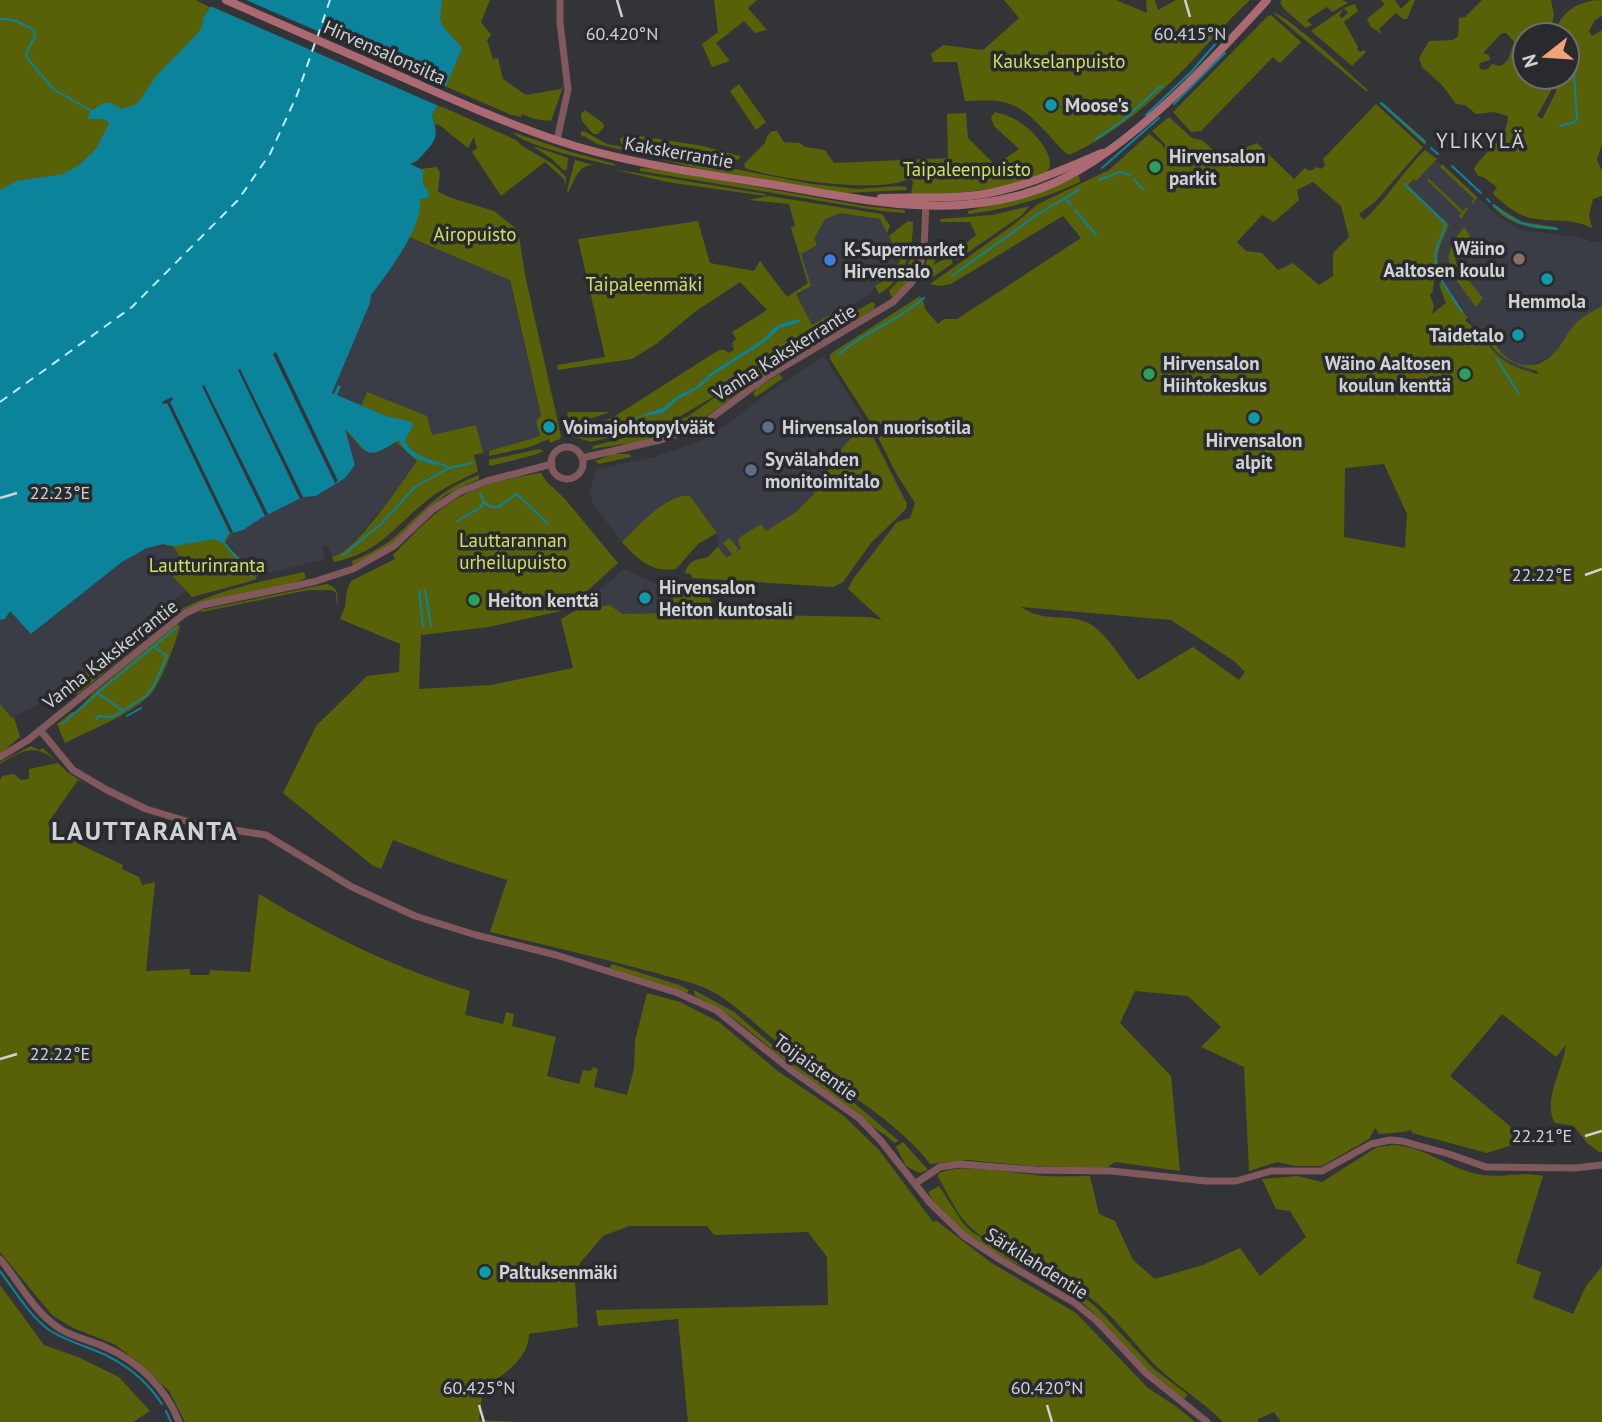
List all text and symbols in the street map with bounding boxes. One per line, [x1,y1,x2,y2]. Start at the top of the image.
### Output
street label: Hirvensalonsilta [320,14,450,90]
north arrow [1511,21,1581,91]
text: 60.420°N [586,22,658,45]
text: 60.415°N [1154,22,1226,45]
park label: Kaukselanpuisto [993,49,1125,73]
text: N [1516,51,1543,70]
place label: Moose's [1065,93,1129,117]
marker: Moose's [1043,97,1059,113]
district label: YLIKYLÄ [1436,127,1526,154]
street label: Kakskerrantie [623,131,735,173]
place label: Hirvensalon parkit [1169,144,1266,190]
park label: Taipaleenpuisto [903,157,1031,181]
marker: Hirvensalon parkit [1147,159,1163,175]
park label: Airopuisto [434,222,516,246]
place label: Wäino Aaltosen koulu [1384,236,1505,282]
place label: K-Supermarket Hirvensalo [844,237,965,283]
marker: Wäino Aaltosen koulu [1511,251,1527,267]
marker: K-Supermarket Hirvensalo [822,252,838,268]
marker: Hemmola [1539,271,1555,287]
park label: Taipaleenmäki [586,272,702,296]
place label: Hemmola [1508,289,1586,313]
street label: Vanha Kakskerrantie [707,298,860,406]
place label: Taidetalo [1429,323,1504,347]
marker: Taidetalo [1510,327,1526,343]
place label: Hirvensalon Hiihtokeskus [1163,351,1267,397]
place label: Wäino Aaltosen koulun kenttä [1325,351,1451,397]
marker: Hirvensalon Hiihtokeskus [1141,366,1157,382]
marker: Wäino Aaltosen koulun kenttä [1457,366,1473,382]
marker: Hirvensalon alpit [1246,410,1262,426]
place label: Voimajohtopylväät [562,415,715,439]
place label: Hirvensalon nuorisotila [782,415,971,439]
marker: Voimajohtopylväät [541,419,557,435]
marker: Hirvensalon nuorisotila [760,419,776,435]
place label: Hirvensalon alpit [1206,428,1302,474]
place label: Syvälahden monitoimitalo [765,447,880,493]
marker: Syvälahden monitoimitalo [743,462,759,478]
text: 22.23°E [30,481,90,504]
park label: Lauttarannan urheilupuisto [459,528,567,574]
park label: Lautturinranta [149,553,265,577]
text: 22.22°E [1512,563,1572,586]
place label: Hirvensalon Heiton kuntosali [659,575,793,621]
place label: Heiton kenttä [488,588,599,612]
marker: Hirvensalon Heiton kuntosali [637,590,653,606]
marker: Heiton kenttä [466,592,482,608]
street label: Vanha Kakskerrantie [37,594,182,715]
district label: LAUTTARANTA [51,814,239,847]
street label: Toijaistentie [769,1028,863,1106]
text: 22.22°E [30,1042,90,1065]
text: 22.21°E [1512,1124,1572,1147]
street label: Särkilahdentie [981,1222,1093,1304]
place label: Paltuksenmäki [499,1260,618,1284]
marker: Paltuksenmäki [477,1264,493,1280]
text: 60.425°N [443,1376,515,1399]
text: 60.420°N [1011,1376,1083,1399]

